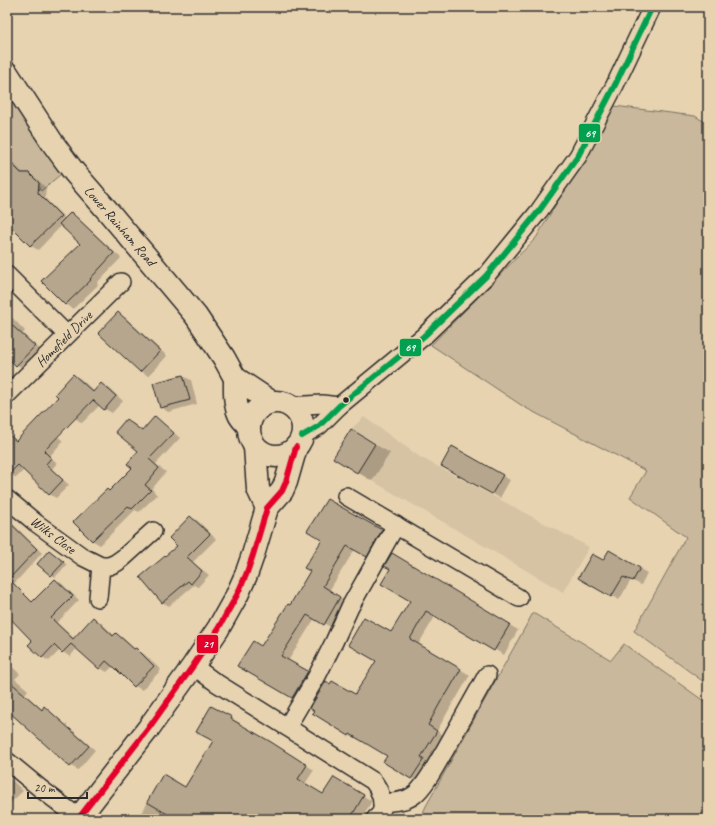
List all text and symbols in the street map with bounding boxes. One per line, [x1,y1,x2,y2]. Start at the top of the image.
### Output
line badge: 69 [578,123,601,143]
text: 69 [585,126,596,140]
street label: Lower Rainham Road [81,182,161,271]
street label: Homefield Drive [32,306,97,371]
line badge: 69 [399,338,422,357]
text: 69 [405,340,416,354]
unlabelled marker [341,395,351,405]
street label: Wilks Close [27,513,80,558]
line badge: 21 [196,634,219,654]
text: 21 [203,637,214,651]
scale bar [28,774,87,800]
text: 20 m [34,780,56,796]

